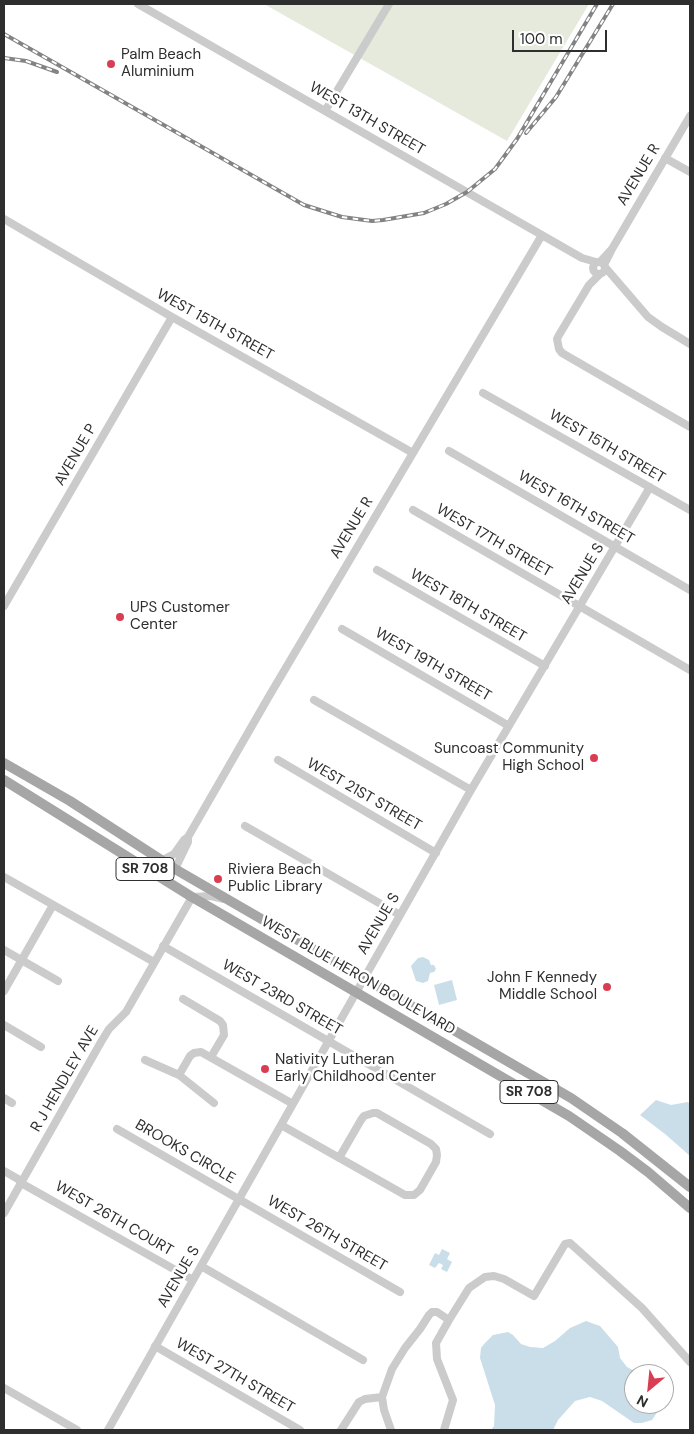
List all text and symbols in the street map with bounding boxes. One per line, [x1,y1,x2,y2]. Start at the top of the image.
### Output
scale bar [514,20,609,52]
text: 100 m [520,29,563,49]
place label: Palm Beach Aluminium [121,46,201,81]
marker: Palm Beach Aluminium [105,58,117,70]
street label: WEST 13TH STREET [306,79,428,159]
street label: AVENUE R [614,141,664,209]
street label: WEST 15TH STREET [153,285,277,365]
street label: WEST 15TH STREET [546,406,668,488]
street label: AVENUE P [51,421,101,489]
street label: WEST 16TH STREET [515,467,637,549]
street label: AVENUE R [327,494,377,562]
street label: WEST 17TH STREET [433,501,555,581]
street label: AVENUE S [558,540,608,608]
street label: WEST 18TH STREET [407,565,529,647]
place label: UPS Customer Center [130,599,230,634]
marker: UPS Customer Center [114,611,126,623]
street label: WEST 19TH STREET [372,624,494,706]
place label: Suncoast Community High School [434,740,584,775]
marker: Suncoast Community High School [588,752,600,764]
street label: WEST 21ST STREET [304,755,424,835]
road number: SR 708 [116,858,174,881]
place label: Riviera Beach Public Library [228,861,323,896]
marker: Riviera Beach Public Library [212,873,224,885]
street label: AVENUE S [354,890,404,958]
street label: WEST BLUE HERON BOULEVARD [258,913,458,1039]
street label: WEST 23RD STREET [219,956,345,1040]
place label: John F Kennedy Middle School [487,969,597,1004]
marker: John F Kennedy Middle School [601,981,613,993]
street label: R J HENDLEY AVE [27,1023,103,1135]
place label: Nativity Lutheran Early Childhood Center [275,1051,436,1086]
marker: Nativity Lutheran Early Childhood Center [259,1063,271,1075]
road number: SR 708 [500,1080,558,1104]
street label: BROOKS CIRCLE [132,1116,238,1188]
street label: WEST 26TH COURT [52,1178,176,1260]
street label: WEST 26TH STREET [264,1192,390,1276]
street label: AVENUE S [154,1243,204,1311]
street label: WEST 27TH STREET [172,1335,298,1417]
north arrow [624,1364,674,1414]
text: N [634,1391,651,1412]

